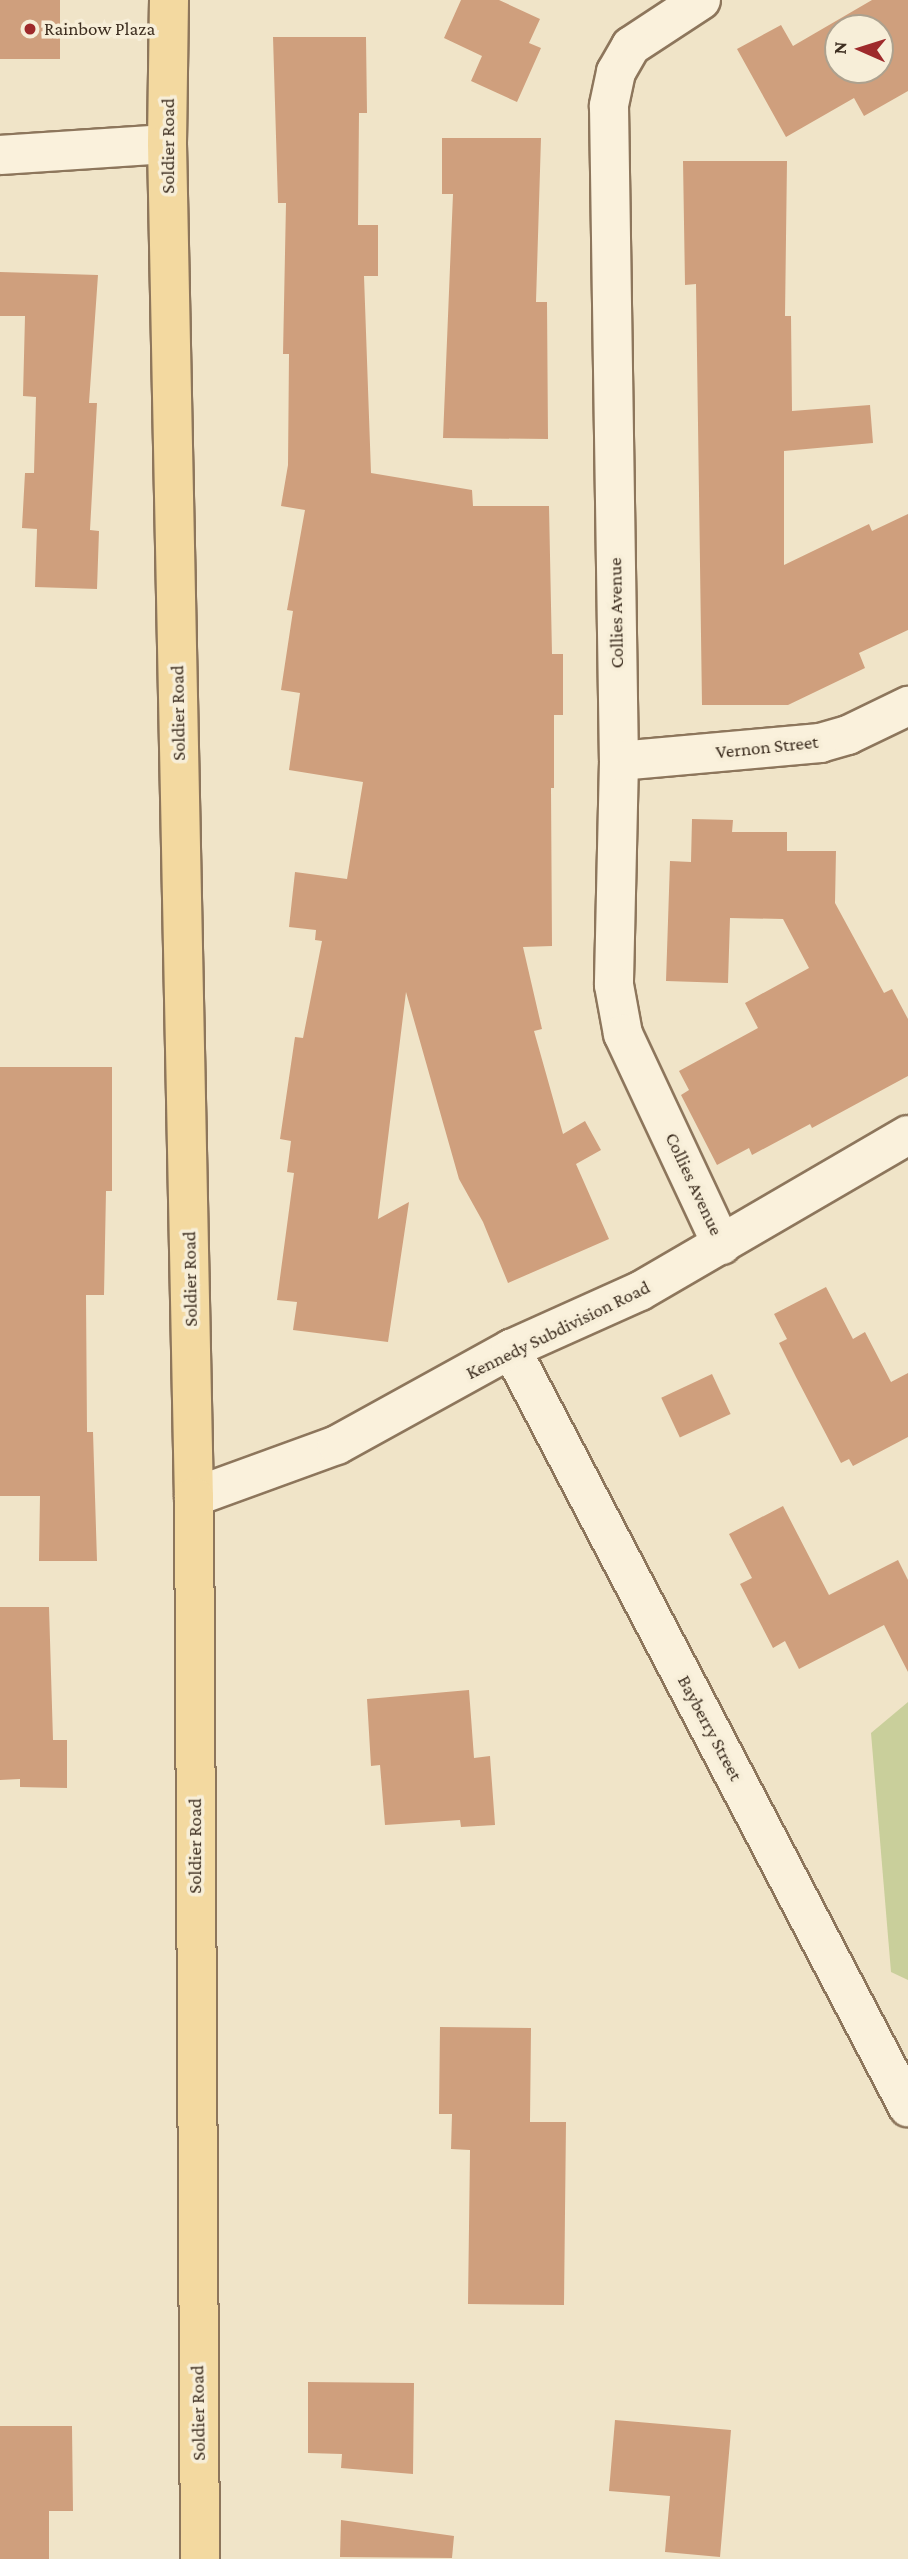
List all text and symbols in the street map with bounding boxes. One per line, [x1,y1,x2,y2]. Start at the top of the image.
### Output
north arrow [824,14,894,84]
place label: Rainbow Plaza [44,18,155,40]
marker: Rainbow Plaza [22,21,38,37]
text: N [829,41,850,55]
street label: Soldier Road [157,98,179,194]
street label: Collies Avenue [604,557,628,669]
street label: Soldier Road [166,665,190,761]
street label: Vernon Street [715,730,819,764]
street label: Collies Avenue [660,1129,728,1239]
street label: Soldier Road [178,1231,202,1327]
street label: Kennedy Subdivision Road [462,1276,654,1384]
street label: Bayberry Street [673,1671,747,1785]
street label: Soldier Road [184,1798,206,1894]
street label: Soldier Road [186,2365,210,2461]

